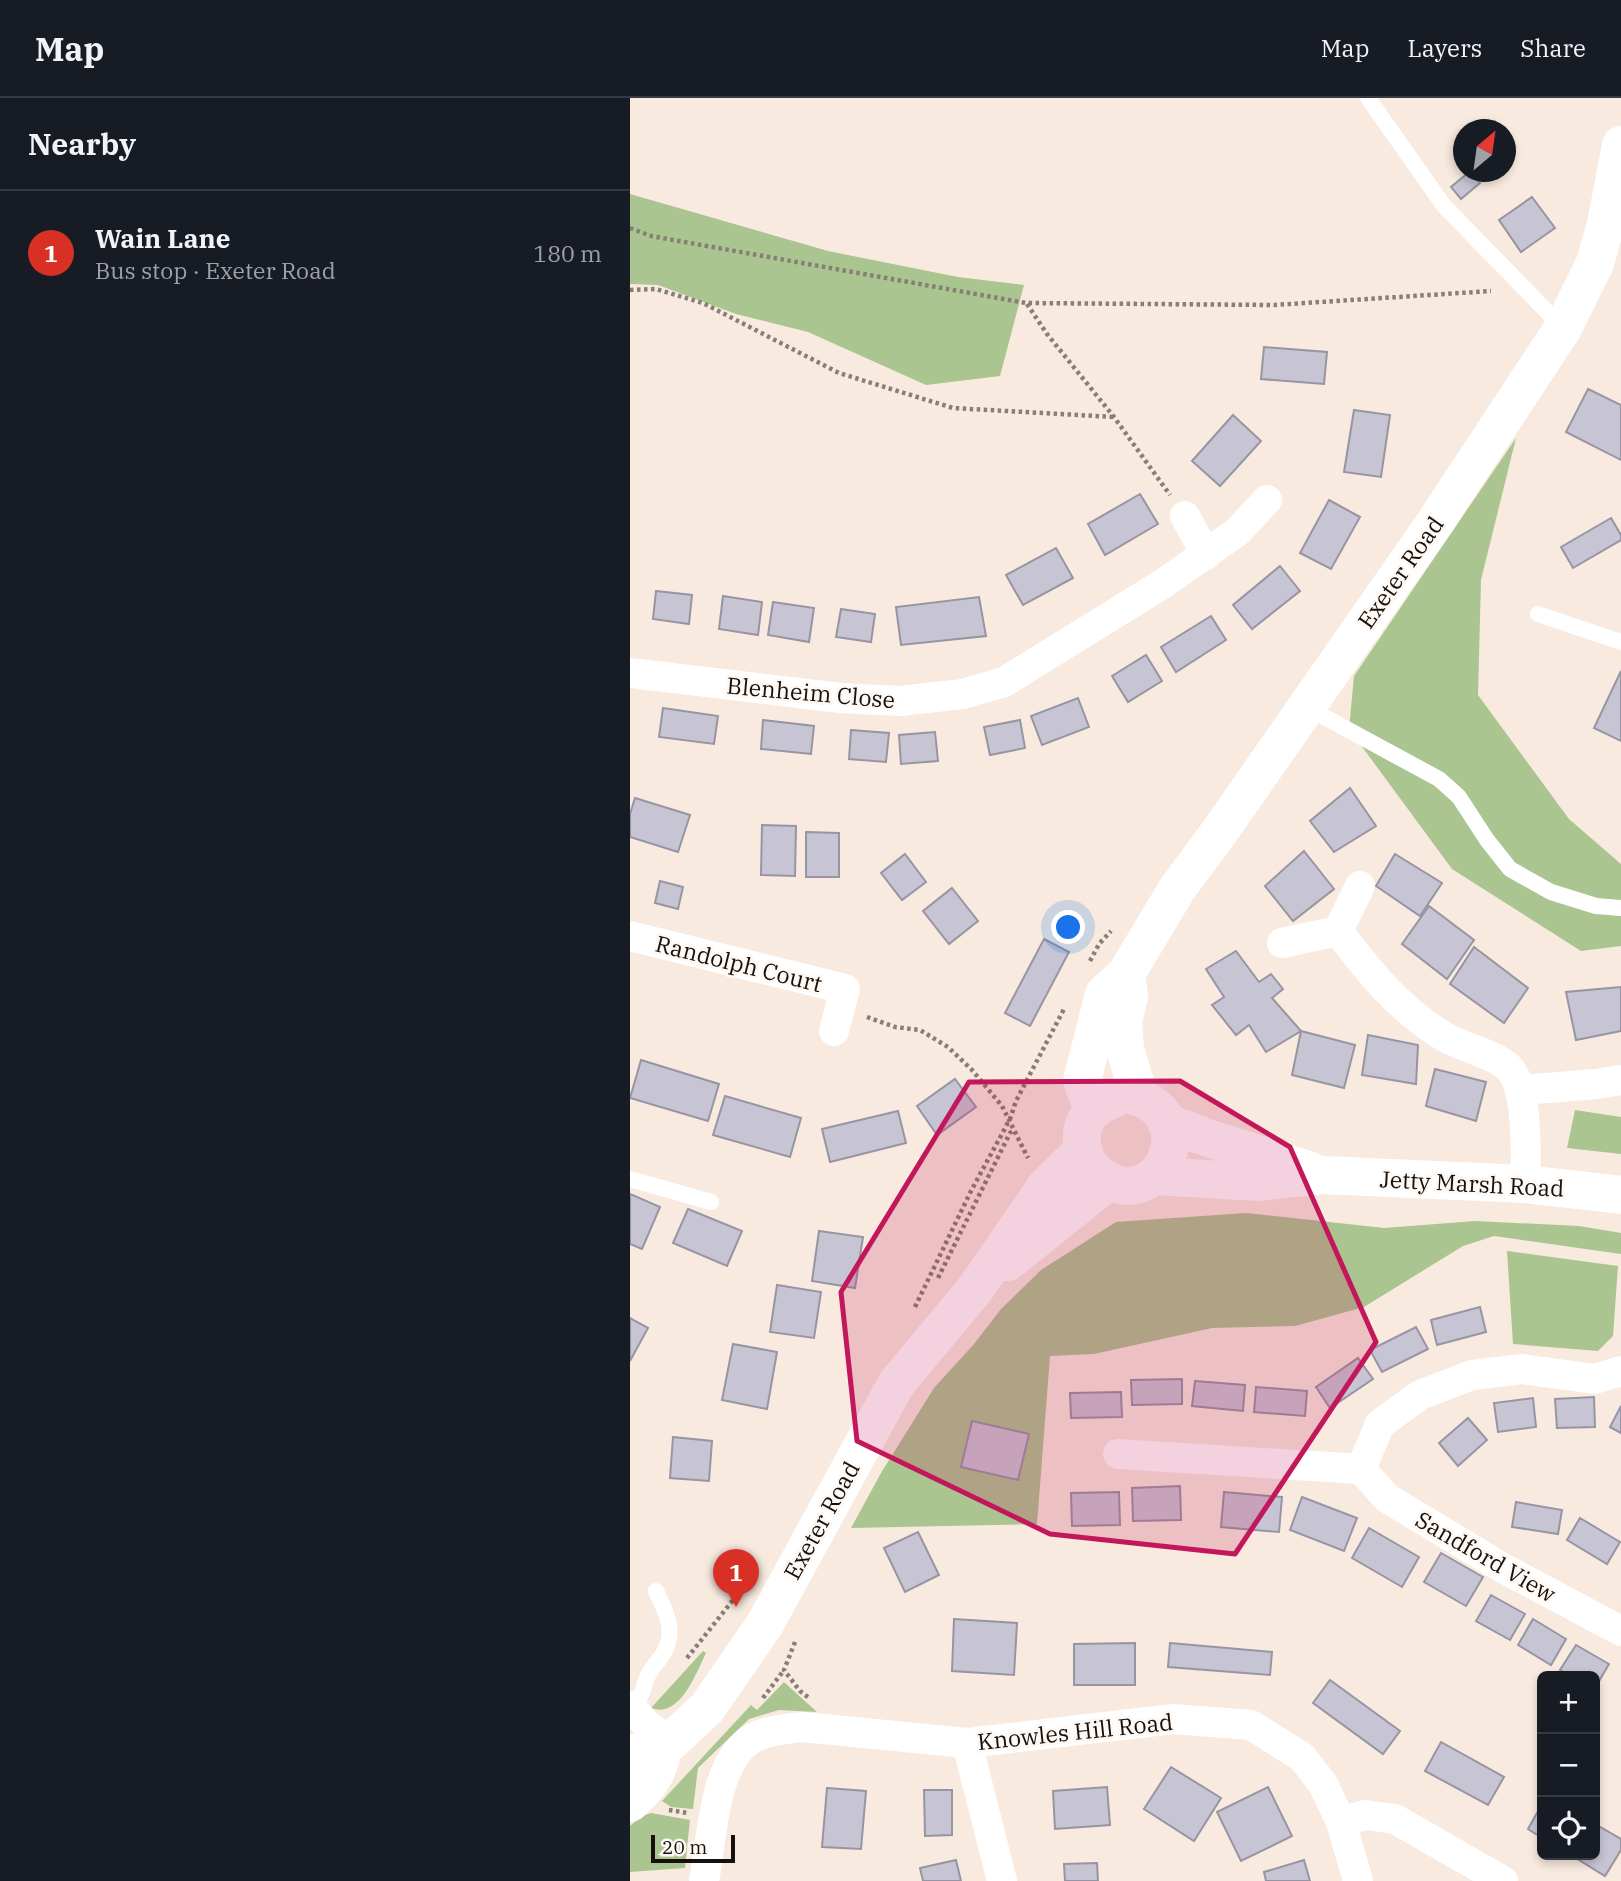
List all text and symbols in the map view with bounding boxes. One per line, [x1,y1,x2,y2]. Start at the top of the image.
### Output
text: Map [35,27,104,70]
text: Map [1321,32,1369,64]
text: Layers [1407,32,1482,64]
text: Share [1520,32,1586,64]
north arrow [1453,119,1516,182]
text: Nearby [28,124,136,163]
text: Wain Lane [95,221,231,255]
text: 1 [44,238,58,268]
text: 180 m [533,238,602,268]
text: Bus stop · Exeter Road [95,255,336,285]
street label: Exeter Road [1350,510,1450,634]
street label: Blenheim Close [726,670,896,714]
your location [1051,910,1085,944]
street label: Randolph Court [653,928,825,998]
street label: Jetty Marsh Road [1379,1163,1565,1203]
street label: Exeter Road [776,1456,866,1584]
street label: Sandford View [1410,1504,1562,1608]
pin: 1 [713,1549,759,1607]
map controls [1537,1671,1600,1860]
button: + [1537,1671,1600,1734]
street label: Knowles Hill Road [976,1706,1174,1756]
button: − [1537,1734,1600,1797]
button: locate [1537,1797,1600,1860]
scale bar [651,1832,735,1864]
text: 20 m [662,1835,707,1859]

